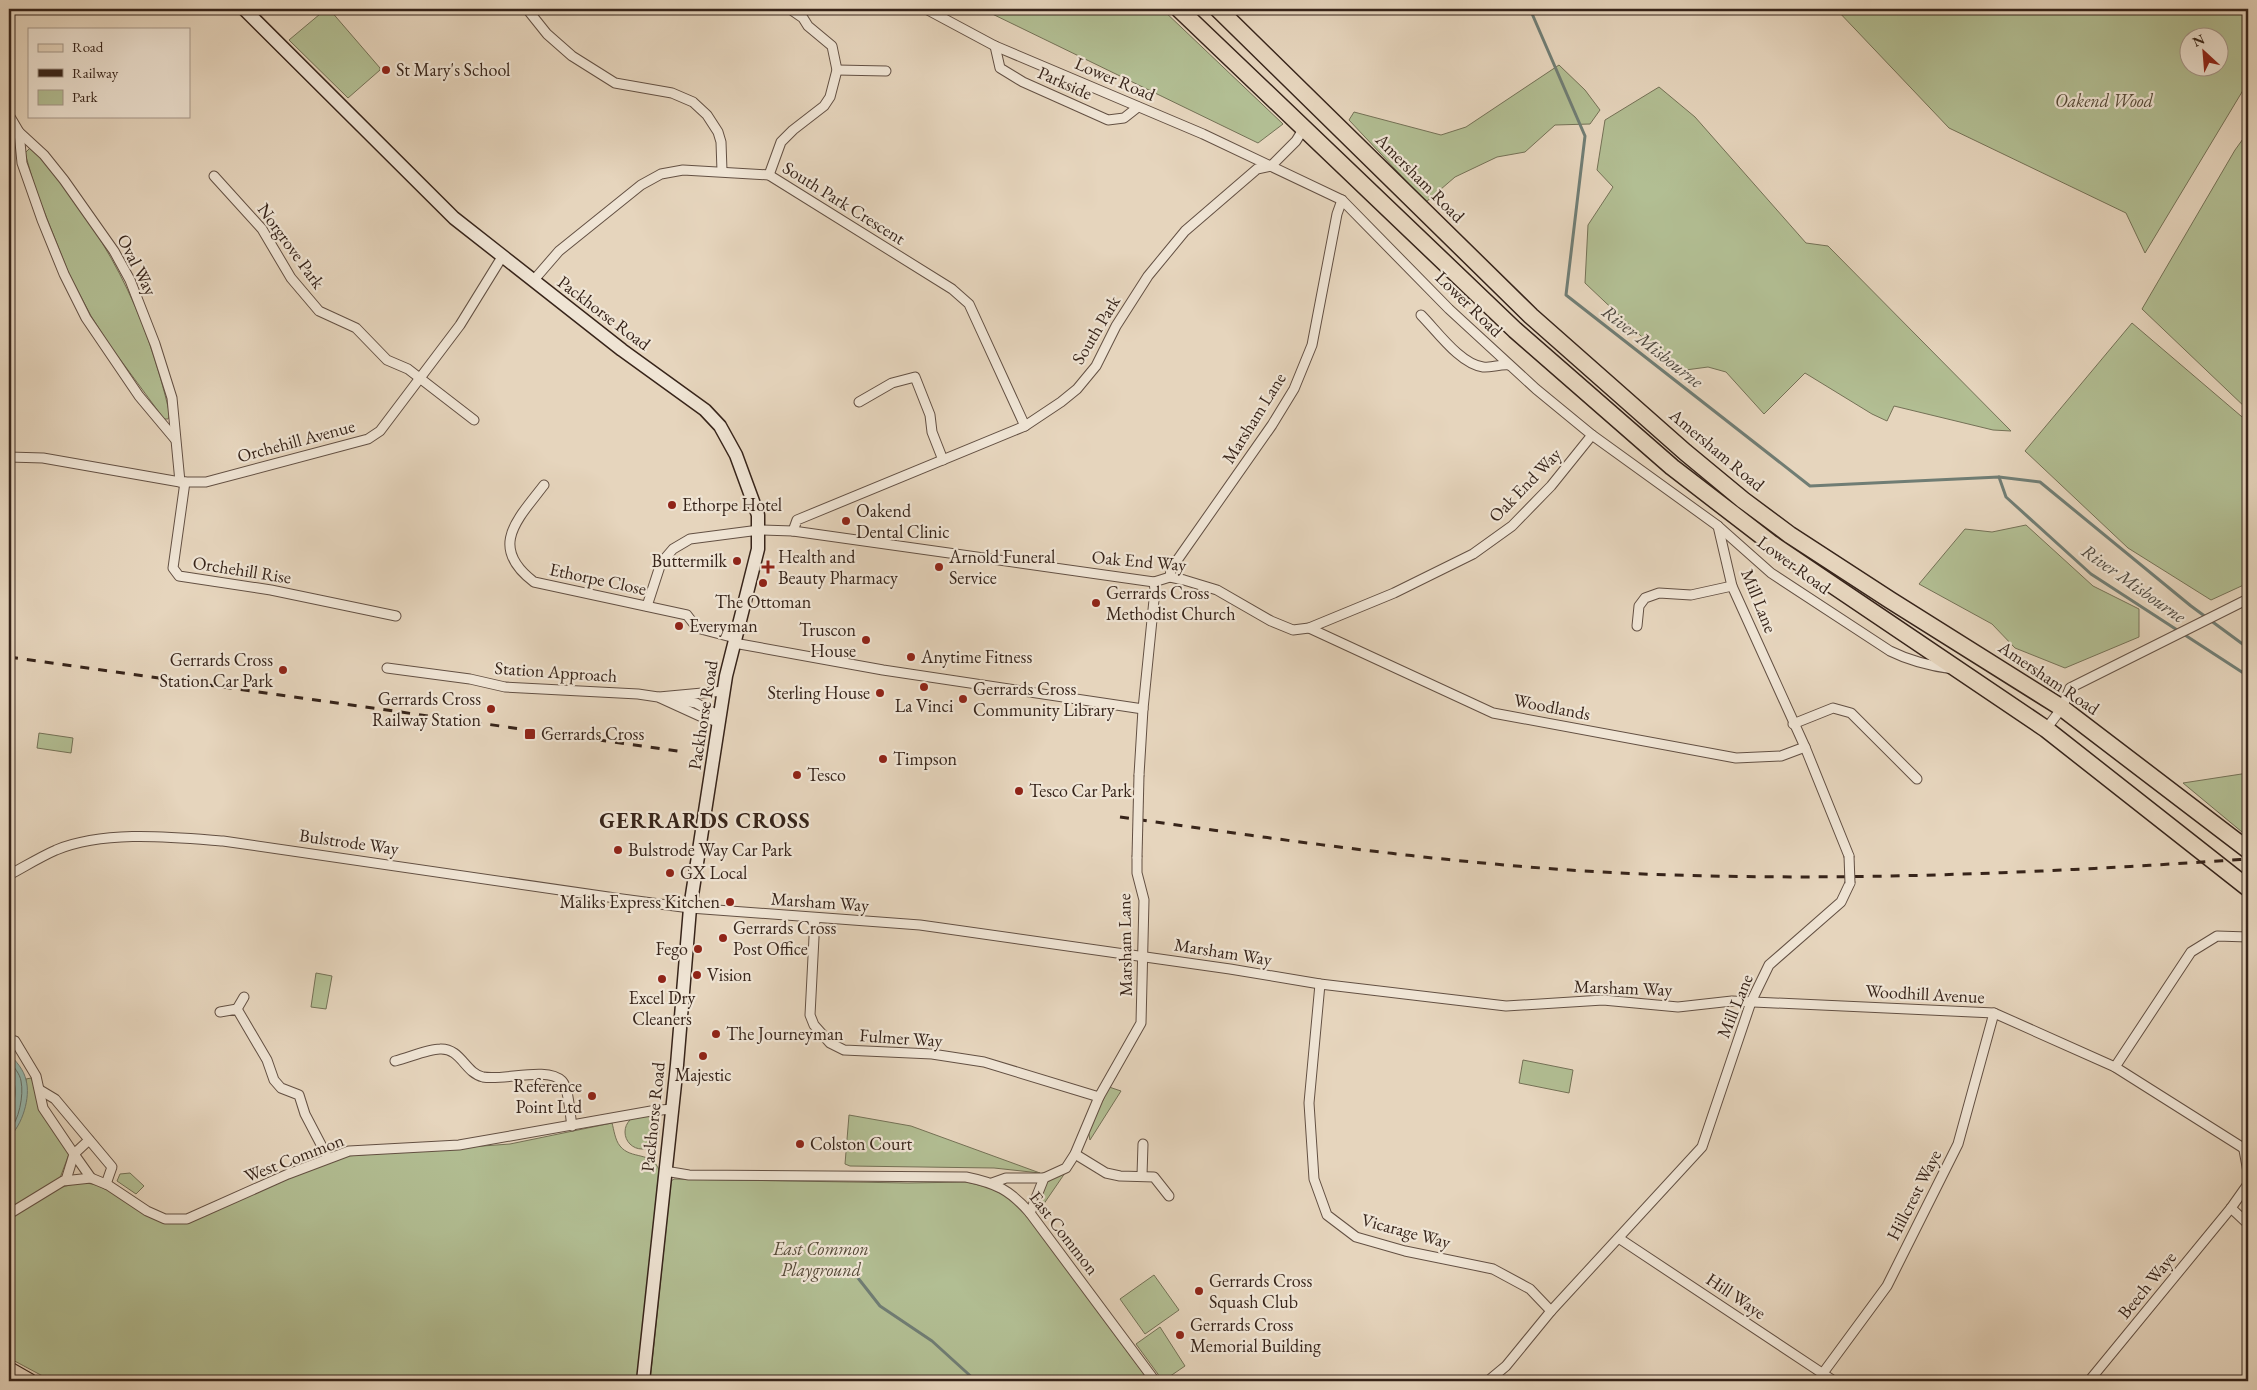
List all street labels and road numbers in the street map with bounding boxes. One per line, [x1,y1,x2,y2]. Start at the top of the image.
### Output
street label: Lower Road [1071,51,1160,106]
street label: Parkside [1034,60,1096,105]
street label: Amersham Road [1370,127,1470,228]
street label: South Park Crescent [779,156,910,250]
street label: Norgrove Park [253,198,331,294]
street label: Oval Way [112,230,163,300]
street label: Lower Road [1431,266,1509,342]
street label: Packhorse Road [553,270,656,356]
street label: South Park [1066,291,1125,368]
street label: Marsham Lane [1216,368,1291,468]
street label: Amersham Road [1664,403,1770,497]
street label: Orchehill Avenue [234,414,357,467]
street label: Oak End Way [1483,442,1566,527]
street label: Lower Road [1753,530,1836,600]
street label: Oak End Way [1091,545,1187,576]
street label: Orchehill Rise [191,550,293,589]
street label: Ethorpe Close [548,557,649,600]
street label: Mill Lane [1736,565,1783,636]
street label: Amersham Road [1994,635,2105,720]
street label: Station Approach [494,656,618,687]
street label: Packhorse Road [683,658,723,771]
street label: Woodlands [1512,688,1593,725]
street label: Bulstrode Way [298,823,400,860]
street label: Marsham Way [770,887,870,916]
street label: Marsham Lane [1112,893,1137,997]
street label: Marsham Way [1173,932,1274,971]
street label: Mill Lane [1711,970,1758,1041]
street label: Marsham Way [1573,974,1673,1001]
street label: Woodhill Avenue [1865,979,1985,1008]
street label: Fulmer Way [859,1023,943,1052]
street label: Packhorse Road [635,1060,670,1173]
street label: West Common [241,1128,347,1187]
street label: Hillcrest Waye [1881,1145,1946,1244]
street label: East Common [1025,1186,1105,1280]
street label: Vicarage Way [1359,1208,1453,1254]
street label: Beech Waye [2112,1246,2181,1323]
street label: Hill Waye [1702,1267,1771,1324]

